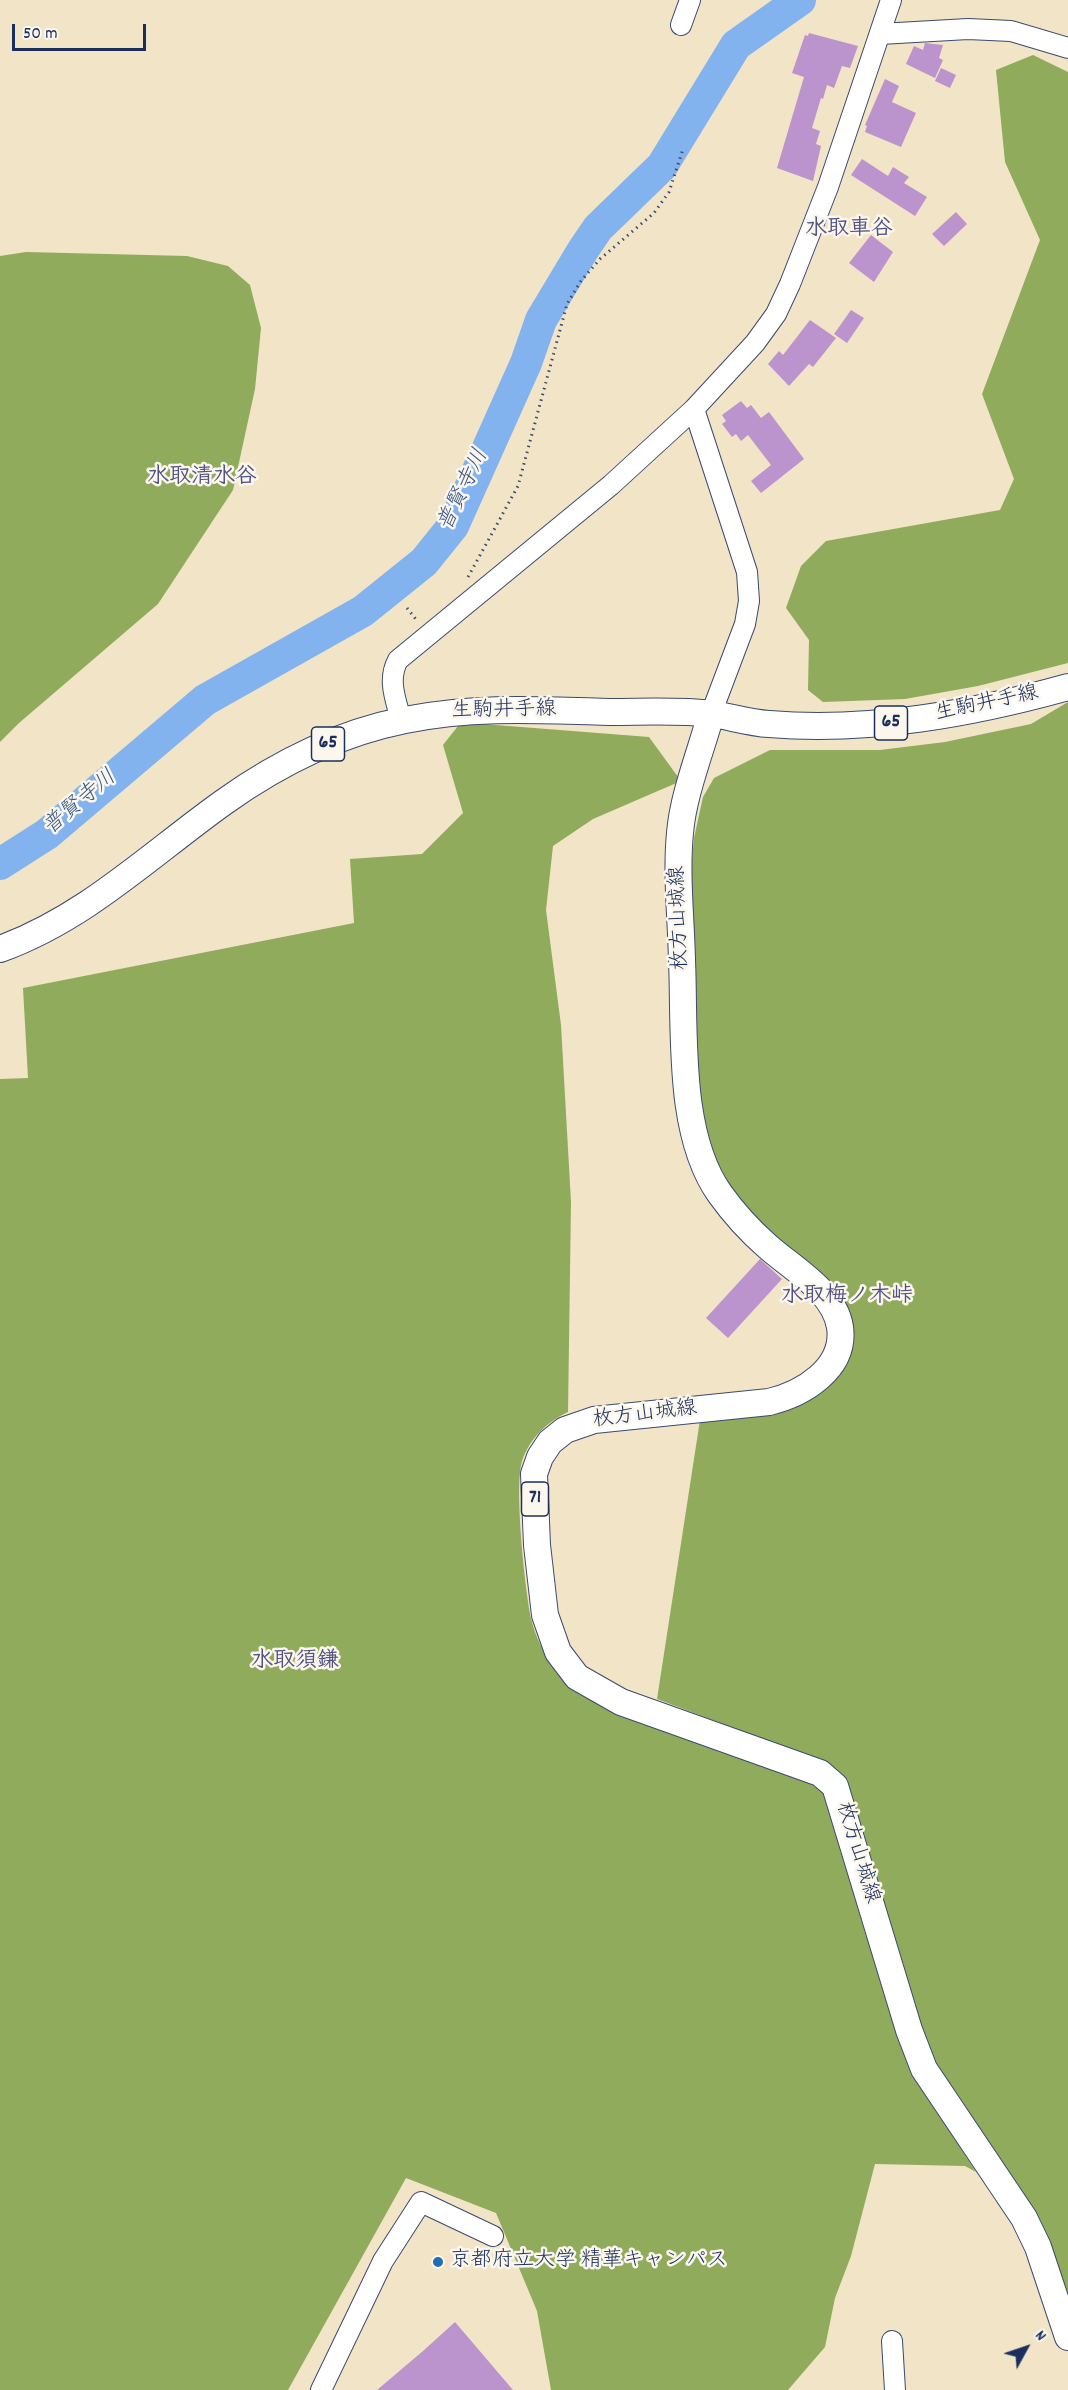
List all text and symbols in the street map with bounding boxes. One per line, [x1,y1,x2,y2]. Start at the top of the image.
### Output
scale bar [15,12,148,50]
text: 50 m [23,22,58,47]
district label: 水取車谷 [805,218,893,244]
water label: 普賢寺川 [434,446,496,536]
district label: 水取清水谷 [147,466,257,492]
street label: 生駒井手線 [933,682,1041,728]
street label: 生駒井手線 [451,698,557,726]
road number: 65 [874,706,908,740]
road number: 65 [312,727,344,761]
water label: 普賢寺川 [39,766,123,842]
street label: 枚方山城線 [667,865,695,971]
district label: 水取梅ノ木峠 [781,1285,913,1311]
street label: 枚方山城線 [591,1397,699,1435]
road number: 71 [522,1482,548,1516]
district label: 水取須鎌 [251,1650,339,1676]
street label: 枚方山城線 [829,1799,883,1907]
place label: 京都府立大学 精華キャンパス [450,2249,728,2275]
marker: 京都府立大学 精華キャンパス [431,2255,445,2269]
north arrow [996,2318,1056,2378]
text: N [1029,2326,1052,2347]

